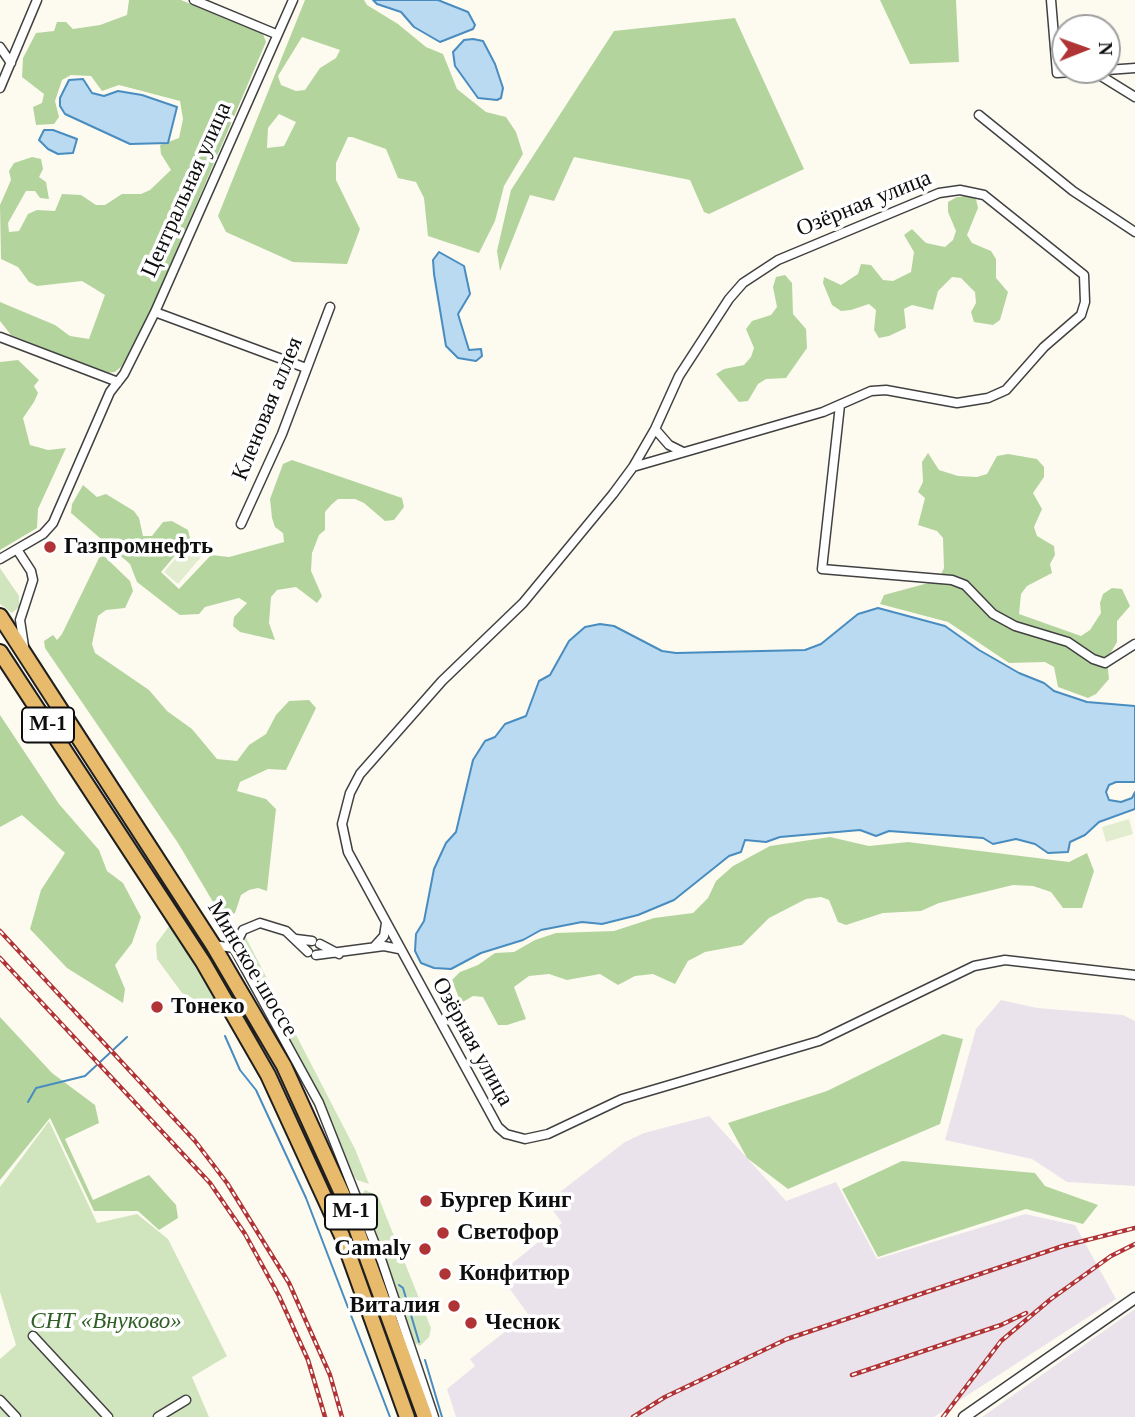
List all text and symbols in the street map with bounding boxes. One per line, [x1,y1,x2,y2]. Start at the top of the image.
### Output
north arrow [1051,14,1121,84]
text: N [1095,42,1116,56]
street label: Центральная улица [136,98,238,282]
street label: Озёрная улица [793,164,935,244]
street label: Кленовая аллея [227,333,309,485]
place label: Газпромнефть [64,533,213,561]
marker: Газпромнефть [42,539,58,555]
road number: М-1 [22,708,74,742]
street label: Минское шоссе [201,896,303,1042]
street label: Озёрная улица [425,973,519,1111]
place label: Тонеко [171,993,245,1021]
marker: Тонеко [149,999,165,1015]
place label: Бургер Кинг [440,1187,571,1215]
marker: Бургер Кинг [418,1193,434,1209]
road number: М-1 [325,1194,377,1230]
place label: Светофор [457,1219,559,1247]
marker: Светофор [435,1225,451,1241]
place label: Camaly [334,1235,411,1263]
marker: Camaly [417,1241,433,1257]
place label: Конфитюр [459,1260,570,1288]
marker: Конфитюр [437,1266,453,1282]
place label: Виталия [350,1292,440,1320]
marker: Виталия [446,1298,462,1314]
park label: СНТ «Внуково» [30,1308,182,1336]
place label: Чеснок [485,1309,561,1337]
marker: Чеснок [463,1315,479,1331]

